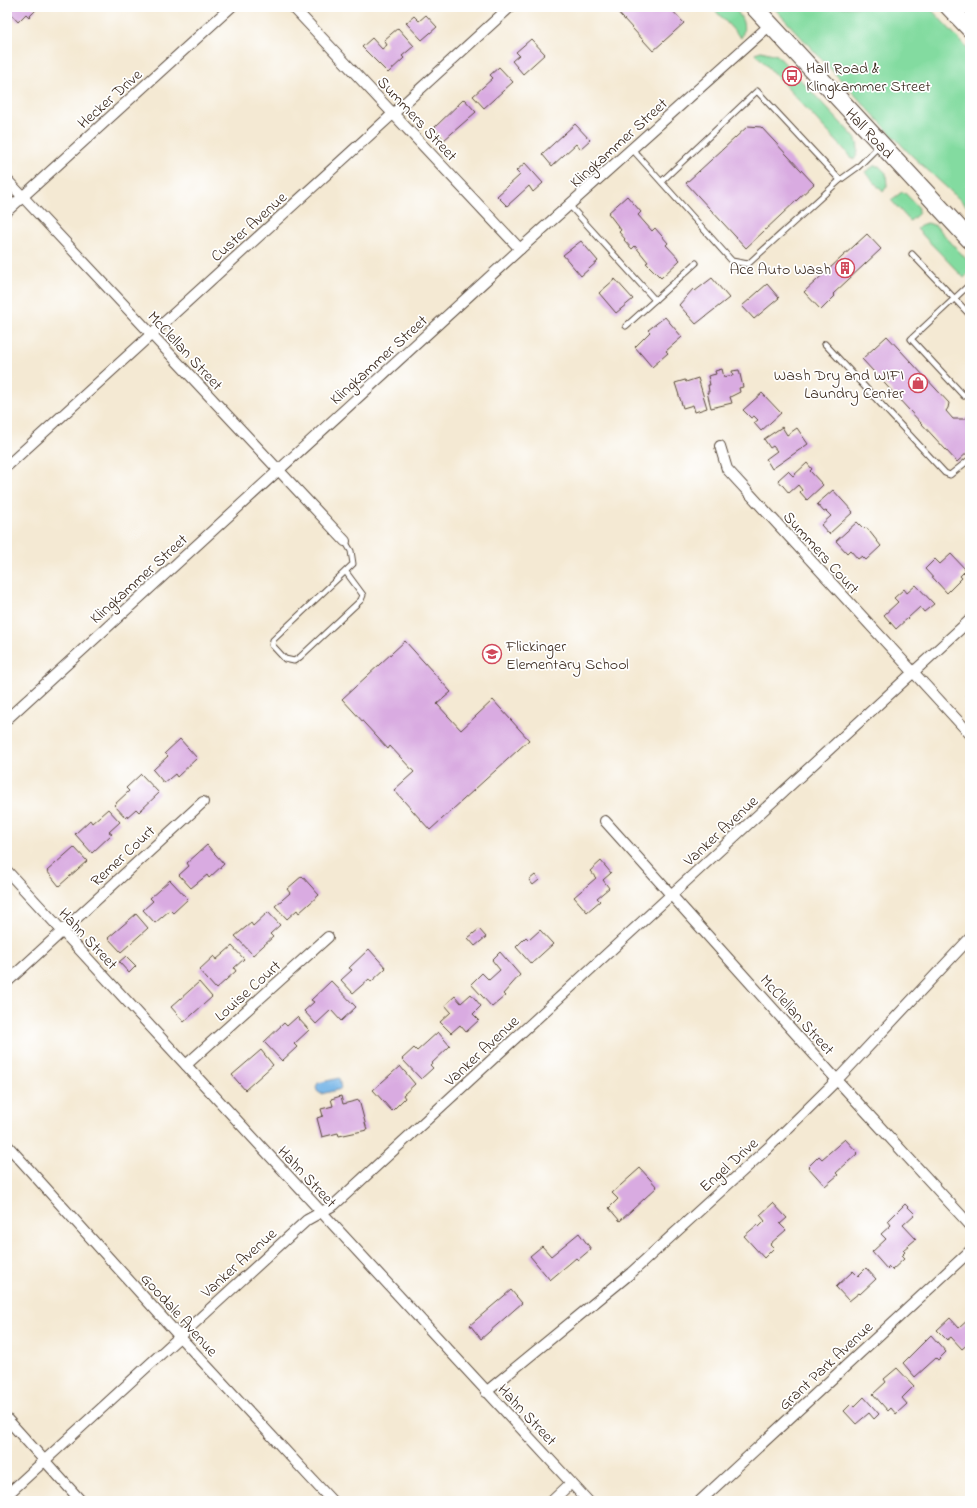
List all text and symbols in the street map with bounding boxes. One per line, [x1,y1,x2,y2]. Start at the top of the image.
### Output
place label: Hall Road & Klingkammer Street [806,57,931,99]
street label: Hecker Drive [73,63,149,135]
bus stop icon: Hall Road & Klingkammer Street [781,65,803,87]
street label: Summers Street [371,71,463,168]
street label: Klingkammer Street [565,92,674,194]
street label: Hall Road [839,103,899,165]
street label: Custer Avenue [206,186,293,268]
building icon: Ace Auto Wash [834,257,856,279]
place label: Ace Auto Wash [729,258,831,282]
street label: McClellan Street [141,306,228,397]
street label: Klingkammer Street [325,309,434,411]
place label: Wash Dry and WIFI Laundry Center [774,364,904,406]
shop icon: Wash Dry and WIFI Laundry Center [907,372,929,394]
street label: Summers Court [776,506,865,601]
street label: Klingkammer Street [85,528,194,630]
place label: Flickinger Elementary School [505,635,629,677]
school or university icon: Flickinger Elementary School [481,643,503,665]
street label: Vanker Avenue [678,790,765,873]
street label: Remer Court [86,820,162,893]
street label: Hahn Street [52,903,123,976]
street label: Louise Court [210,955,287,1028]
street label: McClellan Street [754,970,840,1062]
street label: Vanker Avenue [439,1010,526,1093]
street label: Engel Drive [695,1132,765,1199]
street label: Hahn Street [271,1141,342,1214]
street label: Vanker Avenue [195,1222,283,1305]
street label: Goodale Avenue [134,1268,223,1363]
street label: Grant Park Avenue [774,1316,880,1417]
street label: Hahn Street [491,1379,562,1452]

